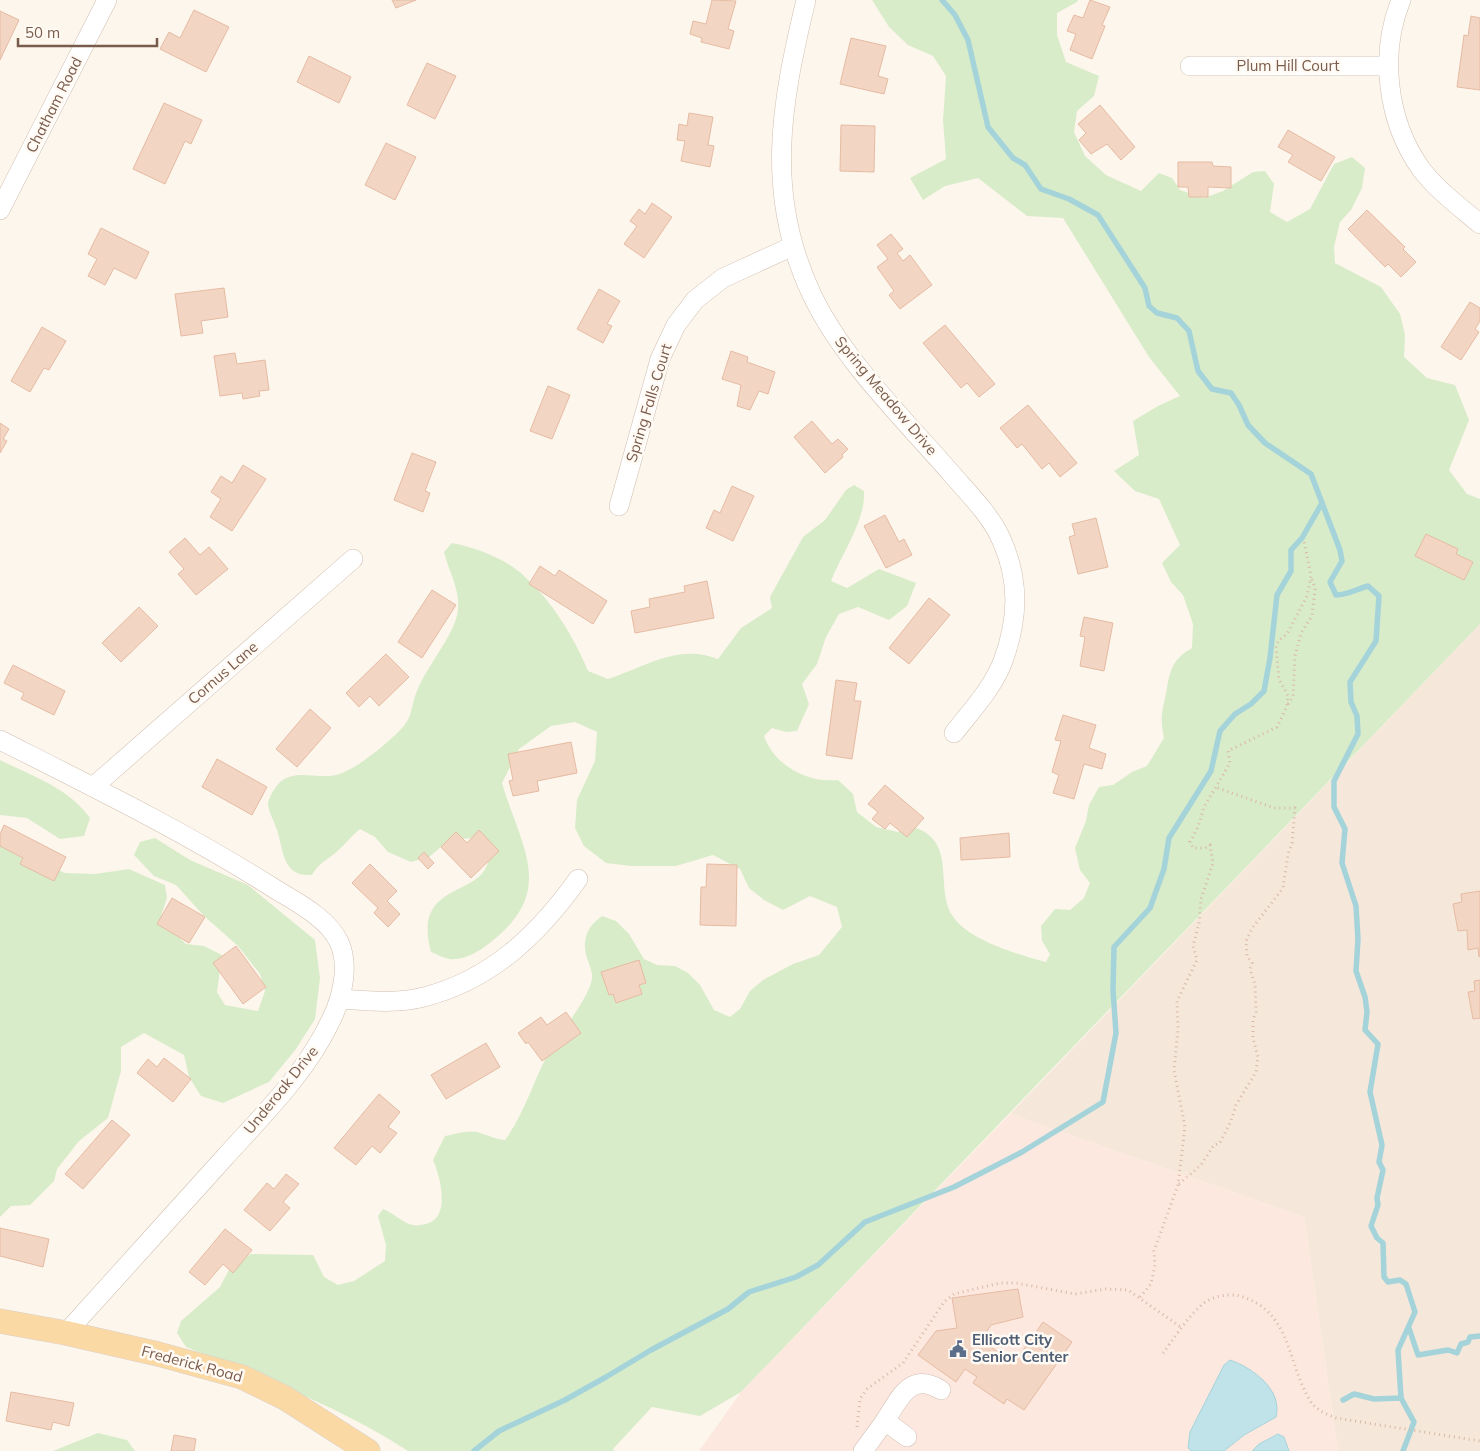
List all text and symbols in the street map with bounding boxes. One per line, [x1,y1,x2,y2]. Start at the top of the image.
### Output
scale bar [18,15,156,47]
text: 50 m [25,23,60,42]
street label: Chatham Road [21,54,86,156]
street label: Plum Hill Court [1236,56,1340,75]
street label: Spring Meadow Drive [831,332,942,459]
street label: Spring Falls Court [621,341,676,464]
street label: Cornus Lane [184,637,262,708]
street label: Underoak Drive [239,1042,322,1138]
place label: Ellicott City Senior Center [972,1330,1069,1366]
public building icon: Ellicott City Senior Center [948,1339,968,1359]
street label: Frederick Road [140,1341,245,1386]

